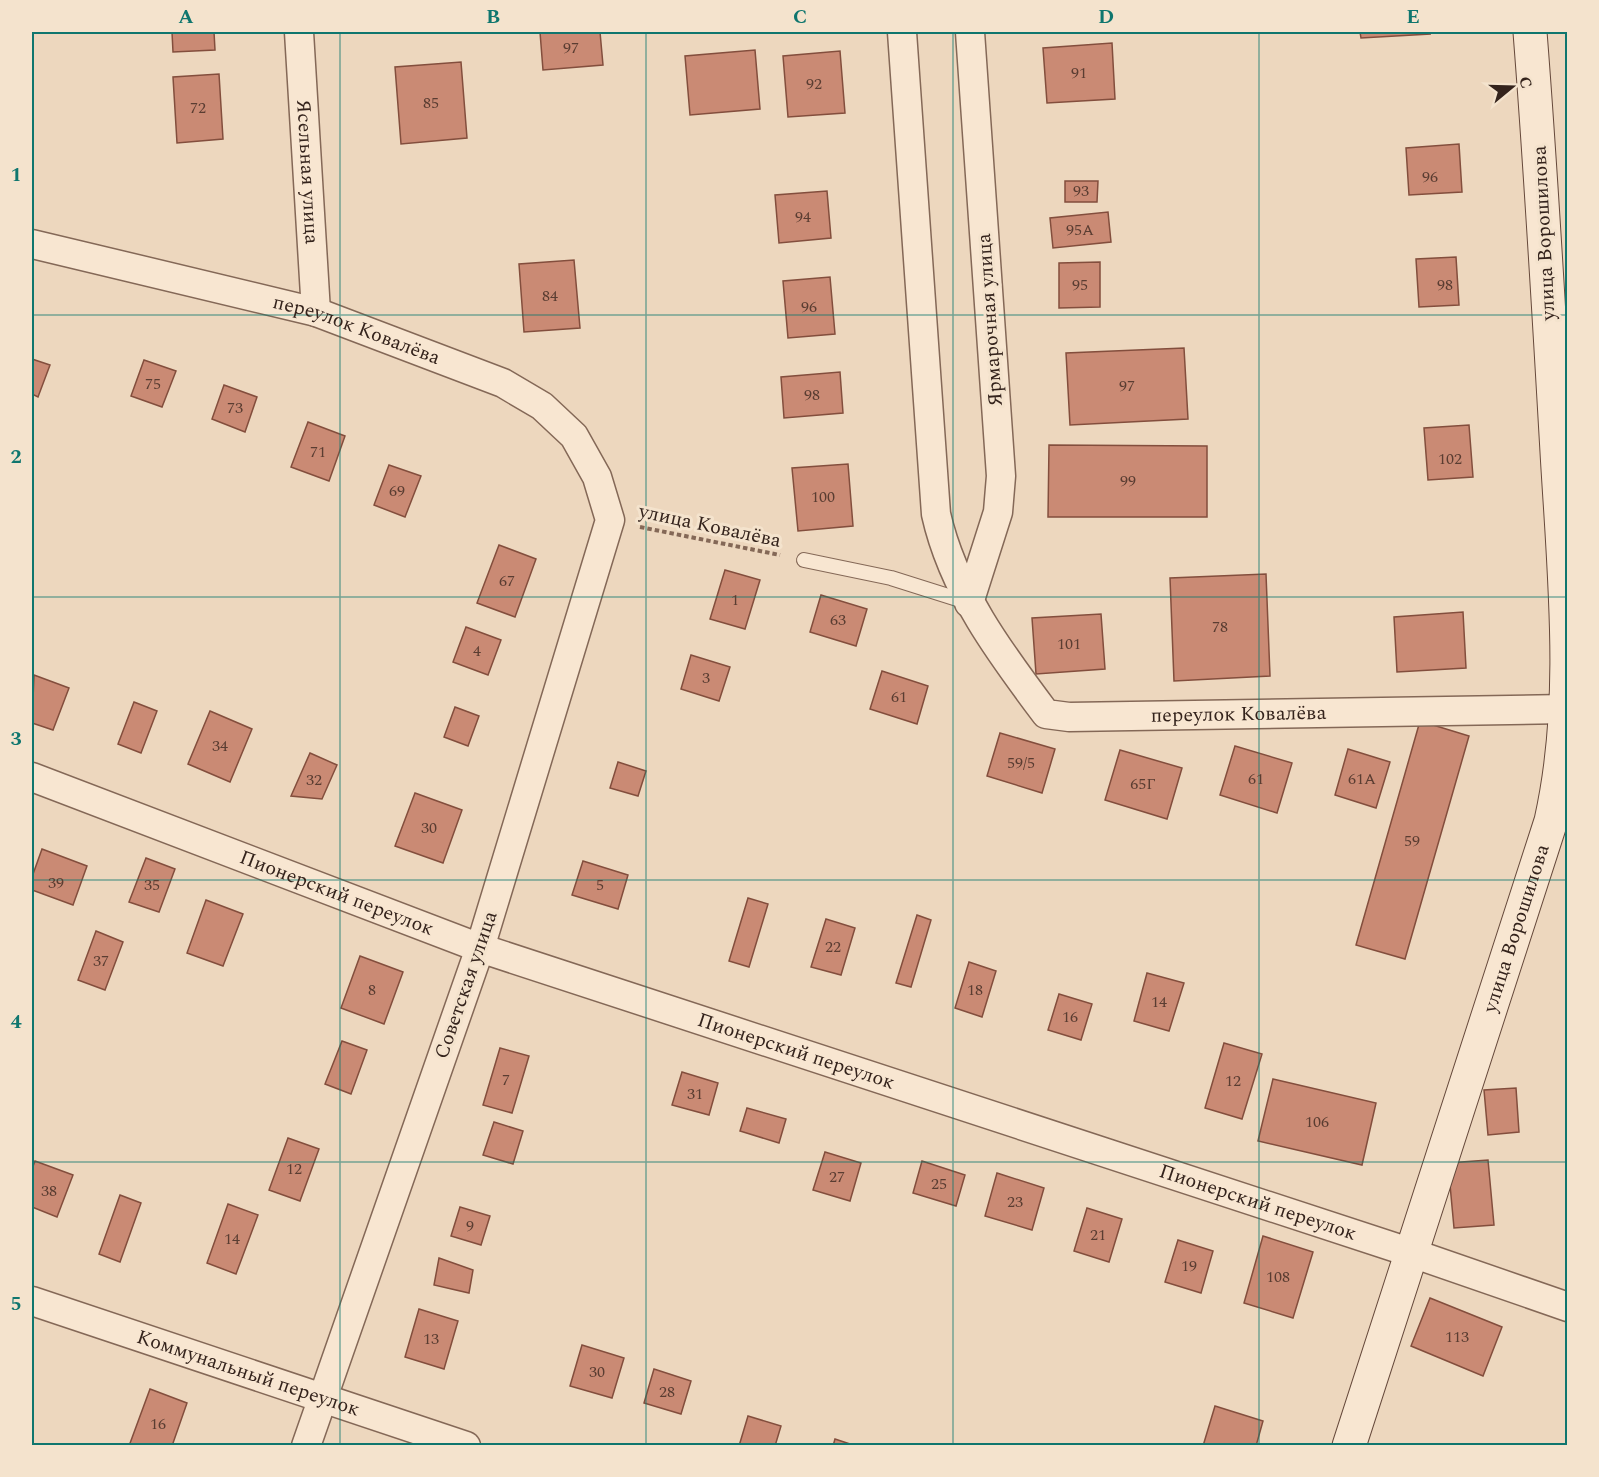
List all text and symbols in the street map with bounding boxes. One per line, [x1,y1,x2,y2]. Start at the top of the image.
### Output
text: A [178,2,194,32]
text: B [486,2,500,32]
text: C [793,2,807,32]
text: D [1098,2,1114,32]
text: E [1406,2,1420,32]
house number: 97 [563,36,579,60]
north arrow [1482,57,1542,117]
house number: 91 [1071,61,1087,85]
house number: 92 [806,72,822,96]
text: С [1512,73,1538,92]
house number: 85 [423,91,439,115]
house number: 72 [190,96,206,120]
street label: Ясельная улица [288,98,327,245]
street label: улица Ворошилова [1524,144,1564,322]
text: 1 [10,160,22,190]
house number: 96 [1422,165,1438,189]
house number: 93 [1073,179,1089,203]
house number: 94 [795,205,811,229]
house number: 95А [1066,218,1094,242]
street label: Ярмарочная улица [969,232,1011,408]
house number: 95 [1072,273,1088,297]
house number: 98 [1437,273,1453,297]
house number: 84 [542,284,558,308]
street label: переулок Ковалёва [270,287,445,373]
house number: 96 [801,295,817,319]
house number: 75 [145,372,161,396]
house number: 97 [1119,374,1135,398]
house number: 98 [804,383,820,407]
house number: 73 [227,396,243,420]
house number: 71 [310,440,326,464]
text: 2 [10,442,22,472]
house number: 102 [1438,447,1462,471]
house number: 99 [1120,469,1136,493]
house number: 69 [389,479,405,503]
house number: 100 [811,485,835,509]
street label: улица Ковалёва [635,496,784,556]
house number: 67 [499,569,515,593]
house number: 1 [731,588,739,612]
house number: 63 [830,608,846,632]
house number: 78 [1212,615,1228,639]
house number: 101 [1057,632,1081,656]
house number: 4 [473,639,481,663]
house number: 3 [702,666,710,690]
house number: 61 [891,685,907,709]
street label: переулок Ковалёва [1150,698,1327,731]
text: 3 [10,724,22,754]
house number: 34 [212,734,228,758]
house number: 59/5 [1007,751,1035,775]
house number: 61 [1248,767,1264,791]
house number: 61А [1348,767,1376,791]
house number: 32 [306,768,322,792]
house number: 65Г [1130,772,1156,796]
house number: 30 [421,816,437,840]
house number: 59 [1404,829,1420,853]
street label: улица Ворошилова [1475,840,1558,1017]
street label: Пионерский переулок [235,842,438,944]
house number: 39 [48,871,64,895]
house number: 35 [144,873,160,897]
house number: 5 [596,873,604,897]
street label: Советская улица [427,907,505,1063]
house number: 22 [825,935,841,959]
house number: 37 [93,949,109,973]
house number: 8 [368,978,376,1002]
house number: 18 [967,978,983,1002]
house number: 14 [1151,990,1167,1014]
street label: Пионерский переулок [693,1005,899,1098]
house number: 16 [1062,1005,1078,1029]
text: 4 [10,1007,22,1037]
house number: 7 [502,1068,510,1092]
house number: 12 [1225,1069,1241,1093]
house number: 31 [687,1082,703,1106]
house number: 106 [1305,1110,1329,1134]
street label: Пионерский переулок [1155,1156,1360,1249]
house number: 12 [286,1157,302,1181]
house number: 27 [829,1165,845,1189]
house number: 25 [931,1172,947,1196]
house number: 38 [41,1179,57,1203]
house number: 23 [1007,1190,1023,1214]
house number: 9 [466,1214,474,1238]
house number: 21 [1090,1223,1106,1247]
house number: 14 [224,1227,240,1251]
house number: 19 [1181,1254,1197,1278]
house number: 108 [1266,1265,1290,1289]
text: 5 [10,1289,22,1319]
street label: Коммунальный переулок [133,1322,364,1424]
house number: 113 [1445,1325,1469,1349]
house number: 13 [423,1327,439,1351]
house number: 30 [589,1360,605,1384]
house number: 28 [659,1380,675,1404]
house number: 16 [150,1412,166,1436]

